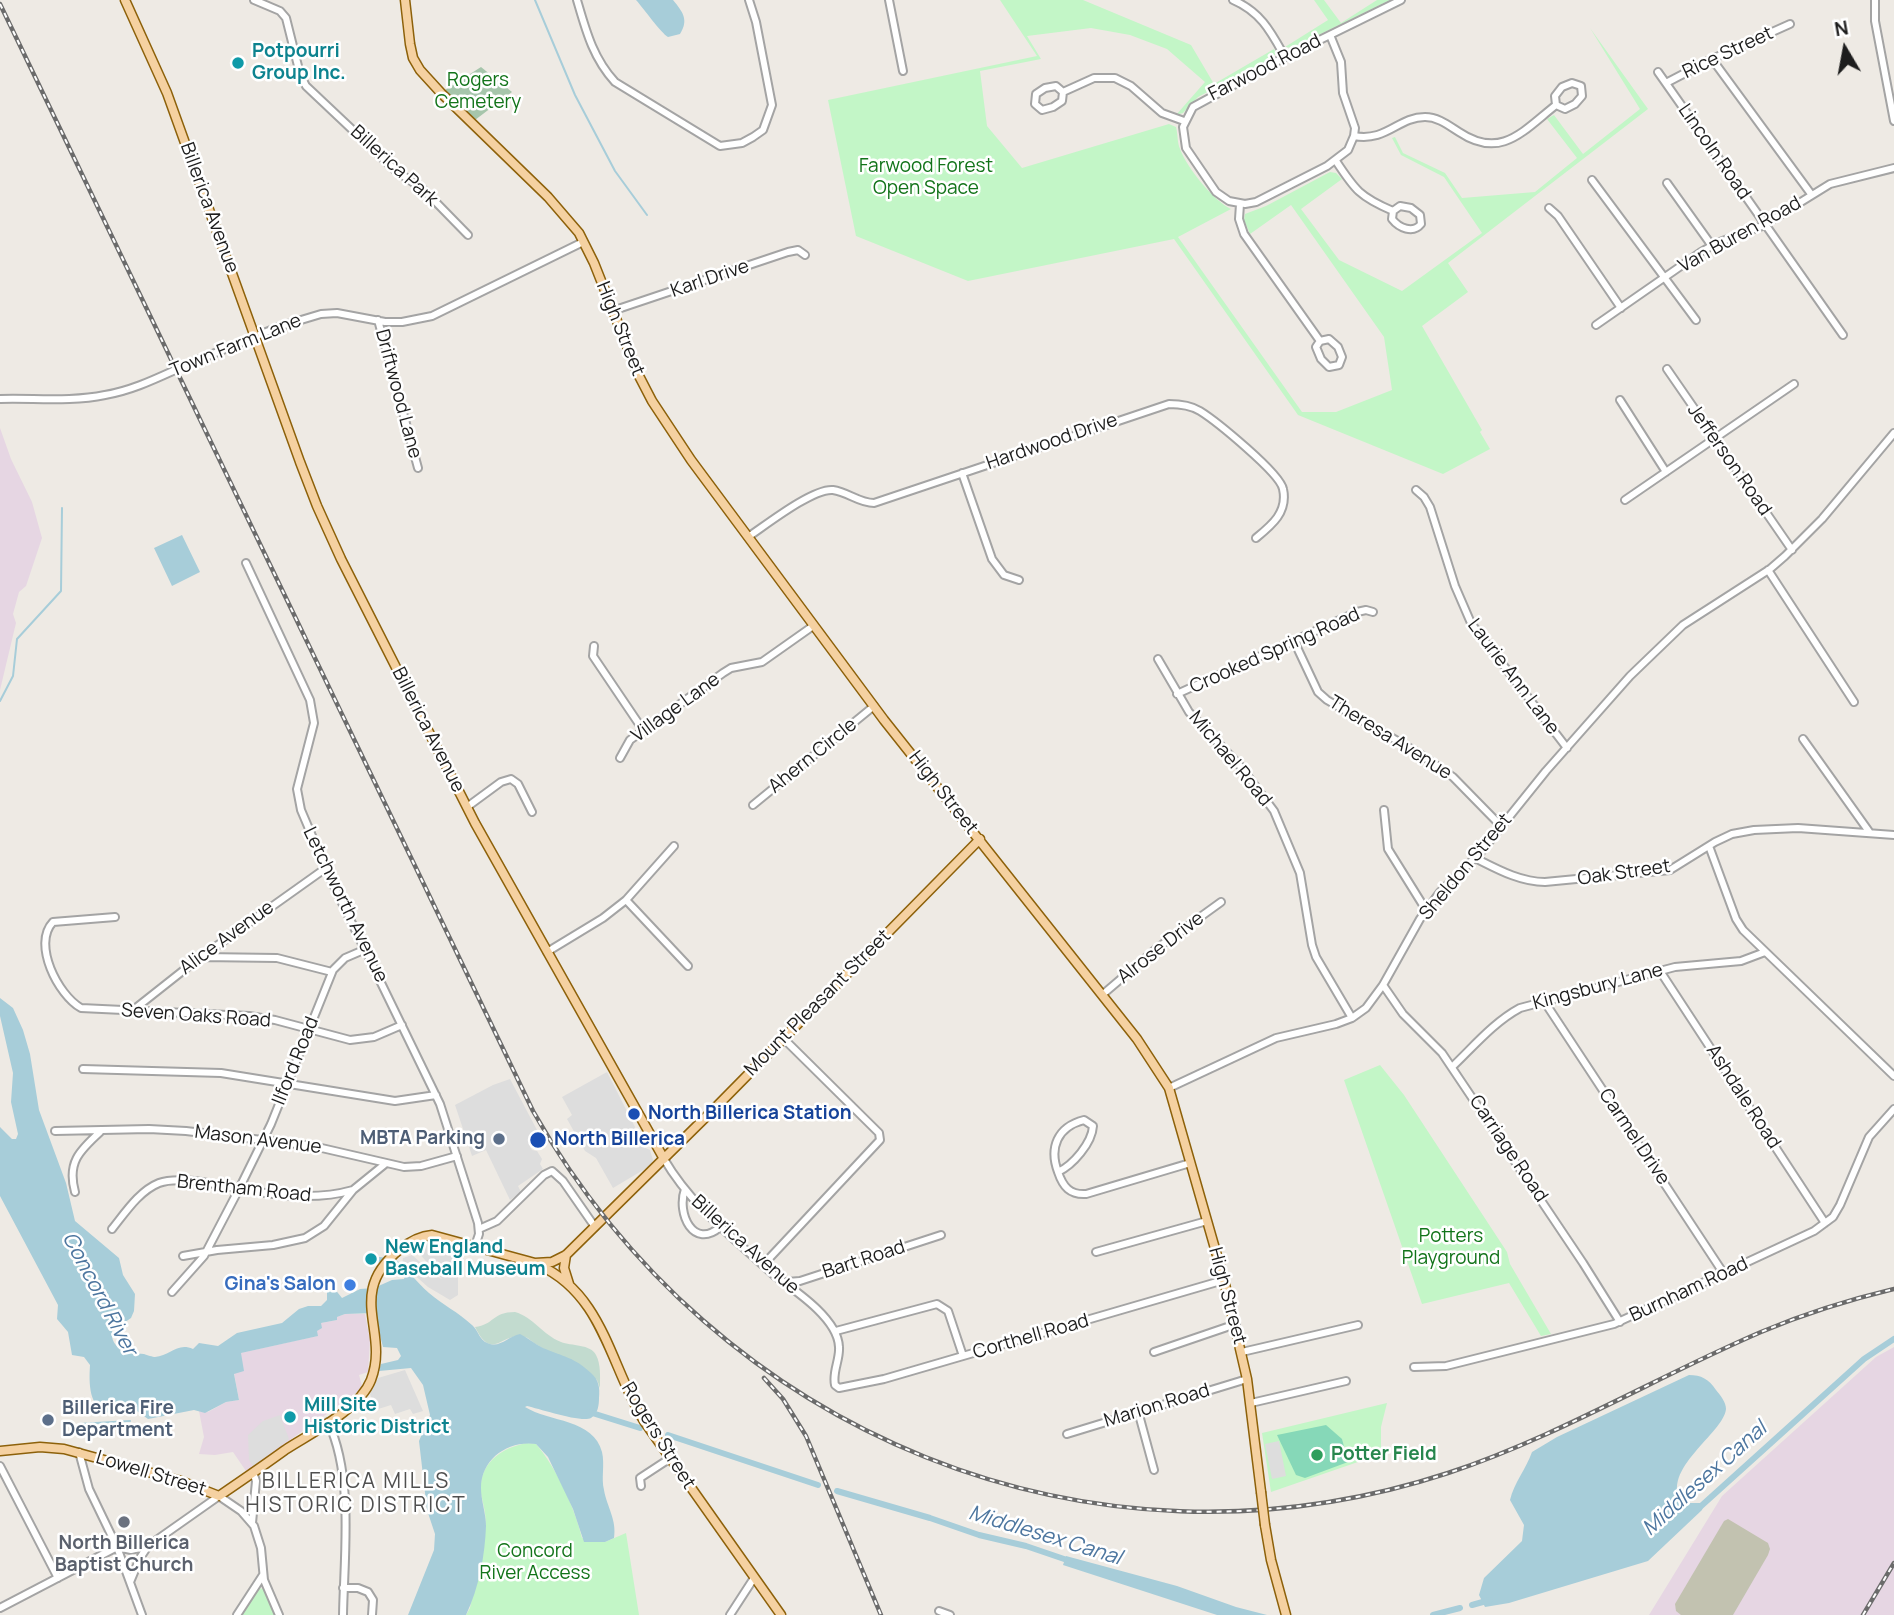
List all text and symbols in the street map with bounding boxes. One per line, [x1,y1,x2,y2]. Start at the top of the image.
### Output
north arrow [1810,14,1880,84]
text: N [1832,14,1850,42]
street label: Rice Street [1679,22,1777,84]
street label: Farwood Road [1205,30,1325,106]
place label: Potpourri Group Inc. [252,41,346,85]
marker: Potpourri Group Inc. [230,55,246,71]
park label: Rogers Cemetery [435,70,521,114]
street label: Lincoln Road [1673,100,1755,204]
street label: Billerica Park [345,121,443,211]
street label: Billerica Avenue [175,140,243,276]
park label: Farwood Forest Open Space [859,156,993,200]
street label: Van Buren Road [1675,192,1805,278]
street label: Karl Drive [668,255,752,303]
street label: High Street [591,279,649,379]
street label: Town Farm Lane [167,309,305,383]
street label: Driftwood Lane [370,327,426,461]
street label: Jefferson Road [1682,400,1776,520]
street label: Hardwood Drive [983,409,1121,475]
street label: Crooked Spring Road [1186,603,1364,699]
street label: Laurie Ann Lane [1462,615,1564,739]
street label: Billerica Avenue [387,664,469,796]
street label: Village Lane [627,668,725,748]
street label: Theresa Avenue [1324,691,1456,785]
street label: Michael Road [1184,707,1276,811]
street label: Ahern Circle [764,714,862,798]
street label: High Street [903,747,983,839]
street label: Sheldon Street [1415,809,1517,925]
street label: Letchworth Avenue [298,824,392,986]
street label: Oak Street [1576,855,1672,891]
street label: Alice Avenue [175,896,279,980]
street label: Alrose Drive [1113,907,1209,989]
street label: Mount Pleasant Street [740,925,896,1081]
street label: Kingsbury Lane [1530,959,1666,1015]
street label: Seven Oaks Road [120,999,272,1033]
street label: Ilford Road [268,1014,324,1108]
street label: Ashdale Road [1701,1041,1785,1153]
street label: Carmel Drive [1594,1085,1674,1189]
street label: Carriage Road [1464,1091,1552,1207]
place label: North Billerica Station [648,1103,852,1125]
marker: North Billerica Station [626,1106,642,1122]
street label: Mason Avenue [193,1121,323,1159]
place label: MBTA Parking [360,1128,485,1150]
place label: North Billerica [554,1129,685,1151]
marker: North Billerica [528,1130,548,1150]
marker: MBTA Parking [491,1131,507,1147]
street label: Brentham Road [176,1171,312,1207]
street label: Billerica Avenue [686,1191,804,1299]
park label: Potters Playground [1402,1226,1500,1270]
water label: Concord River [56,1228,142,1360]
street label: Bart Road [820,1236,908,1284]
place label: New England Baseball Museum [385,1237,546,1281]
street label: High Street [1203,1245,1251,1347]
marker: New England Baseball Museum [363,1251,379,1267]
street label: Burnham Road [1626,1253,1752,1327]
place label: Gina's Salon [224,1274,336,1296]
marker: Gina's Salon [342,1277,358,1293]
street label: Corthell Road [970,1310,1092,1364]
street label: Rogers Street [616,1378,700,1494]
street label: Marion Road [1101,1379,1213,1433]
place label: Mill Site Historic District [304,1395,450,1439]
place label: Billerica Fire Department [62,1398,174,1442]
marker: Mill Site Historic District [282,1409,298,1425]
marker: Billerica Fire Department [40,1412,56,1428]
water label: Middlesex Canal [1638,1417,1772,1541]
place label: Potter Field [1331,1444,1437,1466]
street label: Lowell Street [93,1446,209,1502]
marker: Potter Field [1309,1447,1325,1463]
district label: BILLERICA MILLS HISTORIC DISTRICT [247,1469,465,1519]
water label: Middlesex Canal [966,1501,1124,1571]
marker: North Billerica Baptist Church [116,1514,132,1530]
place label: North Billerica Baptist Church [55,1533,193,1577]
park label: Concord River Access [480,1541,590,1585]

